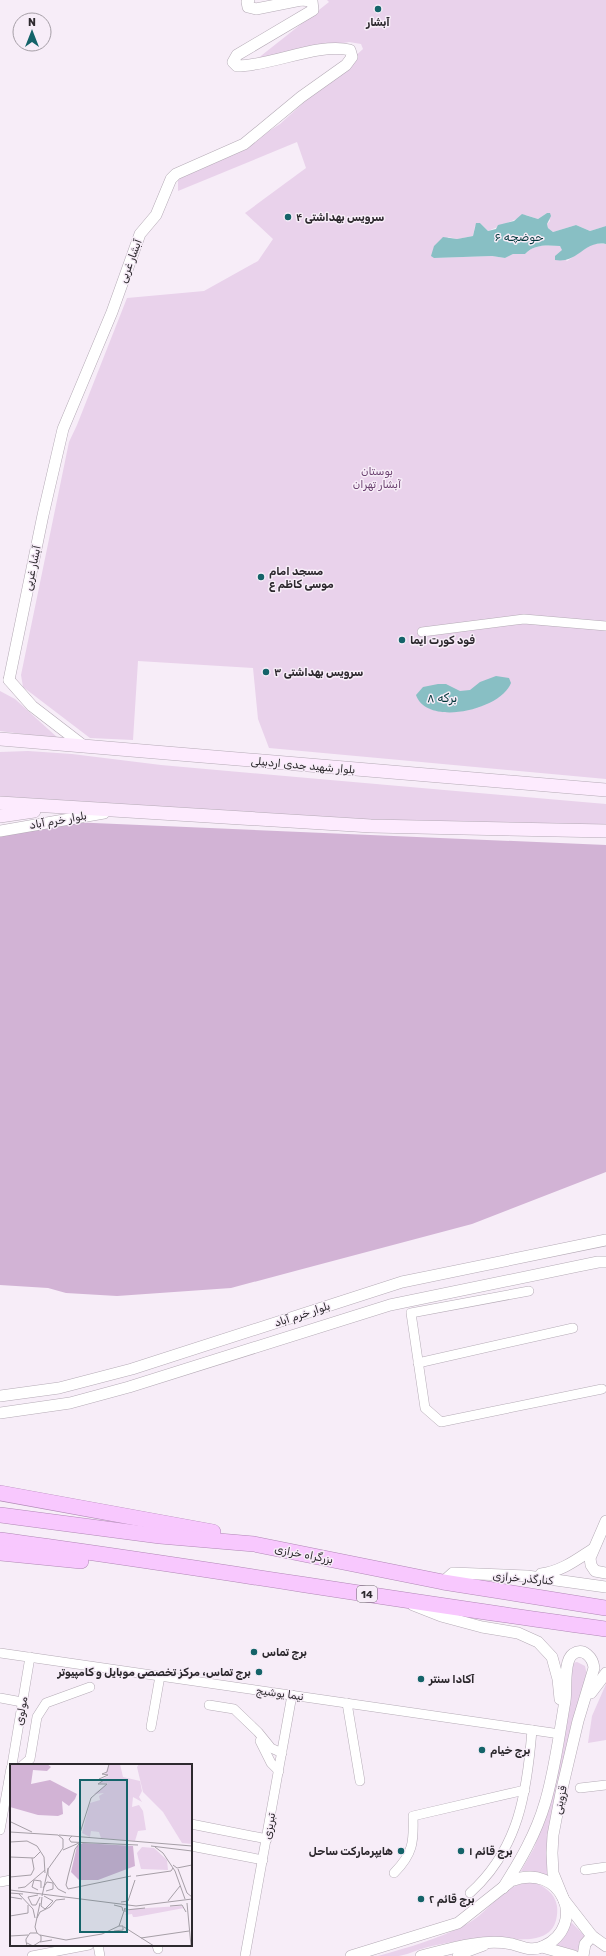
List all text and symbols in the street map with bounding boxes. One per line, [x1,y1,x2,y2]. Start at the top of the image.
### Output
marker: آبشار [373,4,383,14]
north arrow [12,12,52,52]
text: N [28,16,36,29]
place label: آبشار [365,16,390,29]
place label: سرویس بهداشتی ۴ [296,211,384,224]
marker: سرویس بهداشتی ۴ [283,212,293,222]
water label: حوضچه ۶ [494,230,544,245]
street label: آبشار غربی [116,237,145,285]
park label: بوستان آبشار تهران [353,465,402,491]
street label: آبشار غربی [21,544,44,592]
place label: مسجد امام موسی کاظم ع [269,565,334,592]
marker: مسجد امام موسی کاظم ع [256,572,266,582]
place label: فود کورت ایما [410,634,475,647]
marker: فود کورت ایما [397,635,407,645]
place label: سرویس بهداشتی ۳ [274,666,363,679]
marker: سرویس بهداشتی ۳ [261,667,271,677]
water label: برکه ۸ [427,691,457,706]
street label: بلوار شهید جدی اردبیلی [250,754,356,778]
street label: بلوار خرم آباد [28,809,88,833]
street label: بلوار خرم آباد [273,1299,332,1331]
street label: بزرگراه خرازی [273,1542,334,1567]
street label: کنارگذر خرازی [492,1569,554,1588]
road number: 14 [357,1586,377,1602]
place label: برج تماس [262,1646,307,1660]
marker: برج تماس [249,1647,259,1657]
place label: برج تماس، مرکز تخصصی موبایل و کامپیوتر [56,1666,251,1680]
marker: برج تماس، مرکز تخصصی موبایل و کامپیوتر [254,1667,264,1677]
place label: آکادا سنتر [428,1673,475,1686]
marker: آکادا سنتر [416,1674,426,1684]
street label: نیما یوشیج [255,1684,305,1705]
street label: مولوی [13,1696,31,1727]
place label: برج خیام [490,1744,530,1758]
marker: برج خیام [477,1745,487,1755]
inset map [10,1764,192,1946]
street label: قزوینی [551,1785,571,1816]
street label: تبریزی [261,1812,278,1841]
place label: هایپرمارکت ساحل [309,1845,393,1859]
place label: برج قائم ۱ [469,1845,513,1859]
marker: هایپرمارکت ساحل [396,1846,406,1856]
marker: برج قائم ۱ [456,1846,466,1856]
place label: برج قائم ۲ [429,1893,475,1907]
marker: برج قائم ۲ [416,1894,426,1904]

